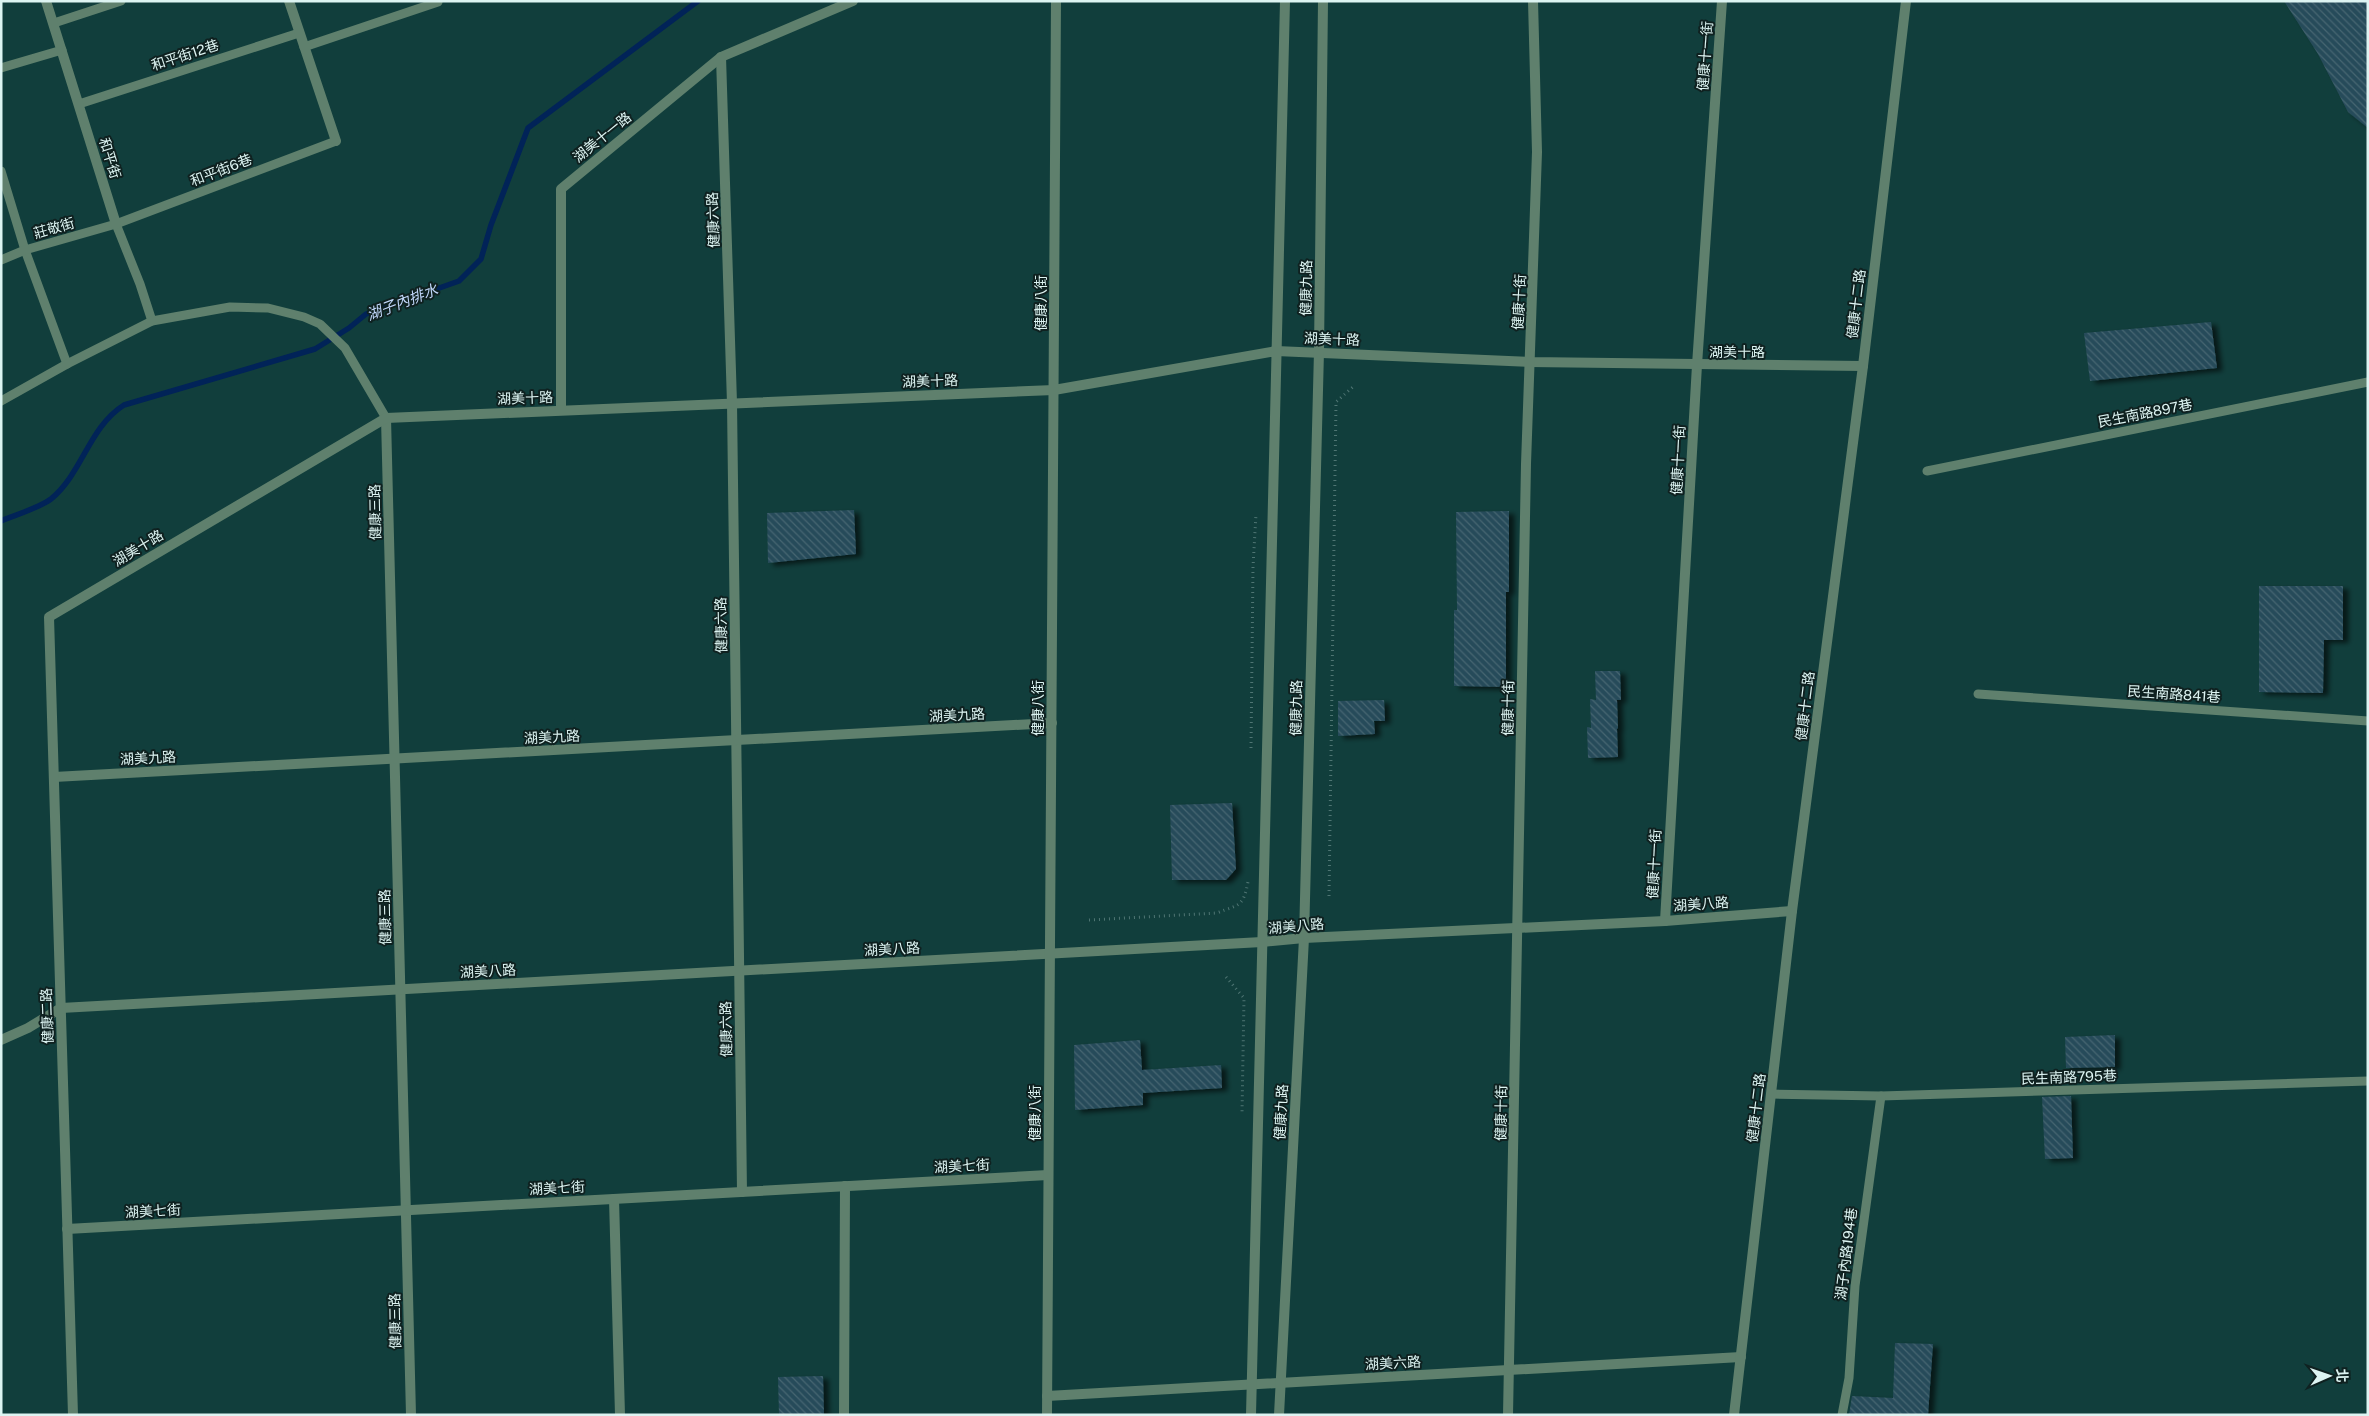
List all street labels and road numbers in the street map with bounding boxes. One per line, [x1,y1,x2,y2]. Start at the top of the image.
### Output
street label: 健康十一街 [1695,21,1715,91]
street label: 和平街12巷 [149,37,221,73]
street label: 湖美十一路 [570,109,634,165]
street label: 和平街 [96,136,124,180]
street label: 和平街6巷 [188,151,254,189]
street label: 健康六路 [704,192,722,248]
street label: 莊敬街 [32,215,76,241]
street label: 健康九路 [1298,260,1314,316]
street label: 健康十二路 [1844,268,1868,340]
street label: 健康十街 [1510,274,1528,330]
street label: 健康八街 [1033,275,1049,331]
street label: 湖美十路 [1304,330,1360,348]
street label: 湖美十路 [1709,344,1765,360]
street label: 湖美十路 [902,372,958,390]
street label: 湖美十路 [497,389,553,407]
street label: 民生南路897巷 [2096,396,2194,430]
street label: 健康十一街 [1668,425,1688,495]
street label: 健康三路 [367,484,383,540]
street label: 湖美十路 [110,527,166,569]
street label: 健康六路 [713,597,729,653]
street label: 健康十二路 [1793,670,1817,742]
street label: 健康八街 [1030,680,1046,736]
street label: 健康九路 [1288,680,1304,736]
street label: 健康十街 [1500,680,1516,736]
street label: 民生南路841巷 [2127,683,2221,705]
street label: 湖美九路 [929,706,985,724]
street label: 湖美九路 [524,728,580,746]
street label: 湖美九路 [120,749,176,767]
street label: 健康十一街 [1644,829,1664,899]
street label: 健康三路 [377,889,393,945]
street label: 湖美八路 [1673,894,1729,914]
street label: 湖美八路 [1267,916,1325,936]
street label: 湖美八路 [864,940,920,958]
street label: 湖美八路 [460,962,516,980]
street label: 健康二路 [38,988,56,1044]
street label: 健康六路 [718,1001,734,1057]
street label: 民生南路795巷 [2021,1067,2117,1087]
street label: 健康十二路 [1744,1072,1768,1144]
street label: 健康九路 [1272,1084,1290,1140]
street label: 健康八街 [1027,1085,1043,1141]
street label: 健康十街 [1493,1085,1509,1141]
street label: 湖美七街 [934,1157,990,1175]
street label: 湖美七街 [529,1179,585,1197]
street label: 湖美七街 [125,1202,181,1220]
street label: 湖子內路194巷 [1832,1207,1860,1301]
street label: 健康三路 [387,1293,403,1349]
street label: 湖美六路 [1365,1354,1421,1372]

